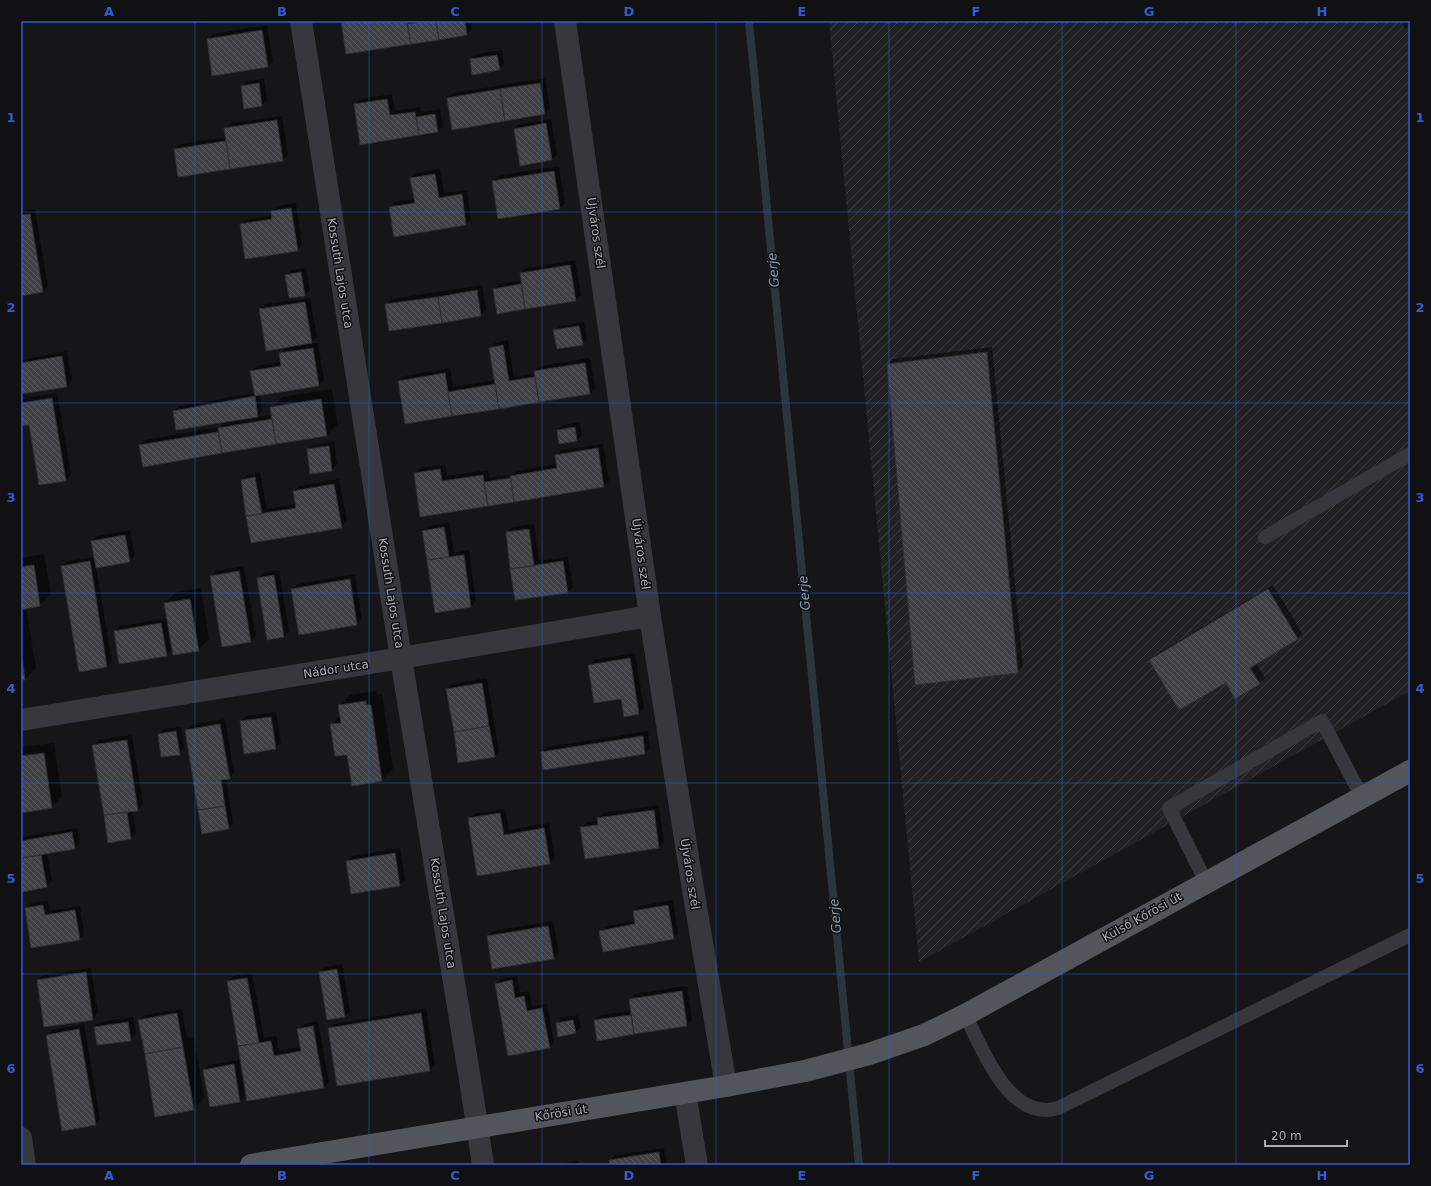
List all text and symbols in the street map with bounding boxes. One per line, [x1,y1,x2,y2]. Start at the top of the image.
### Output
text: A [104,4,114,19]
text: B [277,4,287,19]
text: C [450,4,460,19]
text: D [624,4,635,19]
text: E [798,4,806,19]
text: F [972,4,980,19]
text: G [1144,4,1154,19]
text: H [1317,4,1327,19]
text: 1 [6,110,16,125]
text: 1 [1415,110,1425,125]
street label: Újváros szél [584,196,609,270]
street label: Kossuth Lajos utca [324,217,356,329]
water label: Gerje [764,252,782,288]
text: 2 [6,300,16,315]
text: 2 [1415,300,1425,315]
text: 3 [6,490,16,505]
text: 3 [1415,490,1425,505]
street label: Újváros szél [629,517,654,591]
street label: Kossuth Lajos utca [375,537,407,649]
water label: Gerje [795,575,813,611]
street label: Nádor utca [302,657,370,681]
text: 4 [6,681,16,696]
text: 4 [1415,681,1425,696]
street label: Újváros szél [677,837,704,911]
street label: Kossuth Lajos utca [427,857,459,969]
text: 5 [6,871,16,886]
text: 5 [1415,871,1425,886]
street label: Külső Kőrösi út [1100,889,1184,945]
water label: Gerje [826,898,844,934]
text: 6 [6,1061,16,1076]
text: 6 [1415,1061,1425,1076]
street label: Kőrösi út [534,1102,589,1124]
scale bar [1265,1122,1347,1148]
text: 20 m [1271,1129,1302,1143]
text: A [104,1168,114,1183]
text: B [277,1168,287,1183]
text: C [450,1168,460,1183]
text: D [624,1168,635,1183]
text: E [798,1168,806,1183]
text: F [972,1168,980,1183]
text: G [1144,1168,1154,1183]
text: H [1317,1168,1327,1183]

